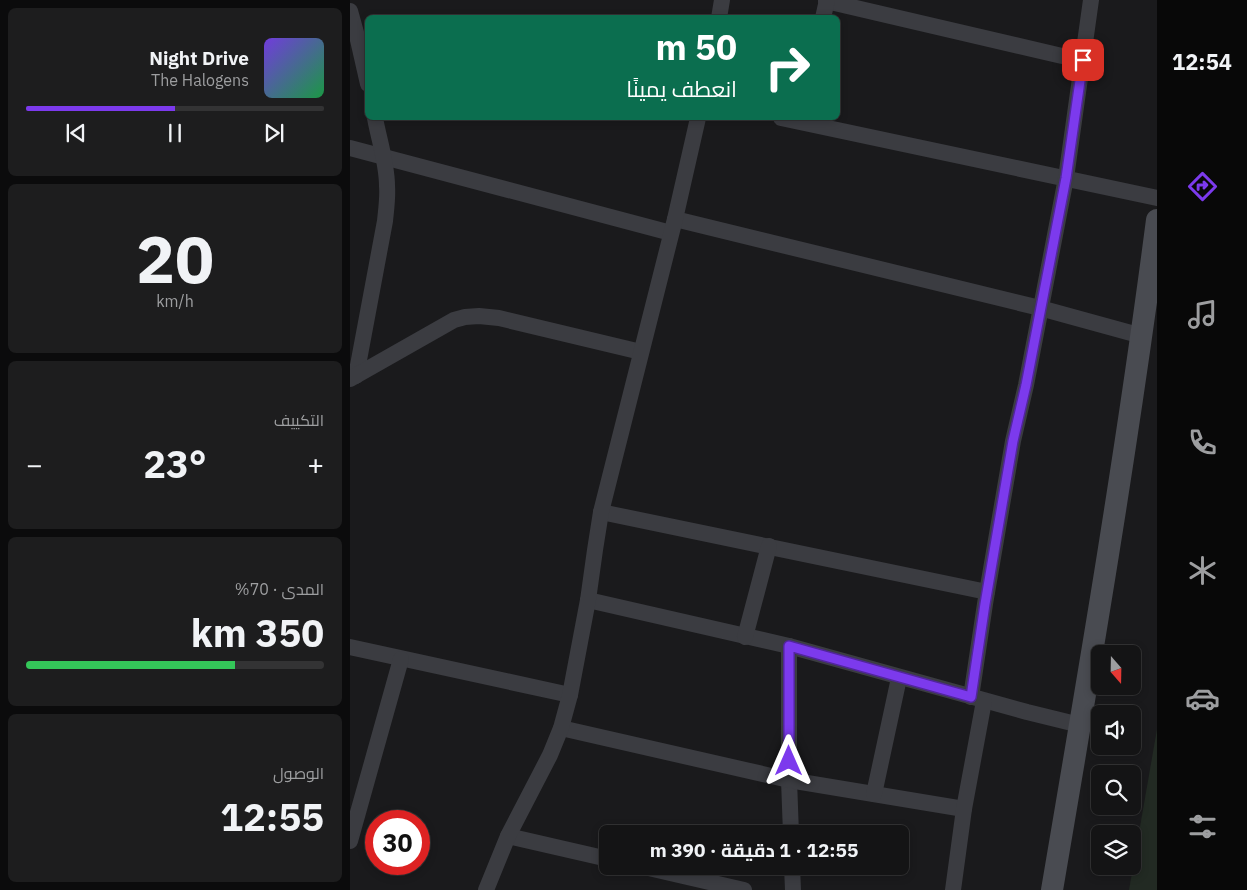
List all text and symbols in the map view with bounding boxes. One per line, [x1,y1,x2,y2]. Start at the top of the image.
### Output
text: 50 m [655,24,737,70]
icon: right [755,35,820,100]
pin [1062,39,1104,81]
text: Night Drive [149,46,249,70]
icon: arrive [1069,46,1097,74]
text: 12:54 [1172,47,1232,76]
text: The Halogens [151,70,249,90]
text: انعطف يمينًا [626,74,737,103]
icon: previous [62,119,90,147]
icon: pause [161,119,189,147]
icon: next [260,119,288,147]
icon: directions [1185,169,1220,204]
text: 20 [136,216,214,301]
text: km/h [156,291,194,311]
icon: music [1185,297,1220,332]
text: التكييف [274,410,324,430]
icon: phone [1185,425,1220,460]
text: 23° [143,439,207,488]
text: − [26,446,43,483]
text: + [307,446,324,483]
icon: climate [1185,553,1220,588]
text: المدى · 70% [235,579,324,599]
text: 350 km [191,608,324,657]
north arrow [1091,645,1141,695]
map controls [1091,645,1141,875]
icon: car [1185,681,1220,716]
button: sound [1091,705,1141,755]
position arrow [762,734,814,786]
text: الوصول [273,763,324,783]
button: search [1091,765,1141,815]
text: 12:55 [220,792,324,841]
icon: filters [1185,809,1220,844]
speed limit sign: 30 [365,810,430,875]
button: layers [1091,825,1141,875]
text: 12:55 · 1 دقيقة · 390 m [650,838,858,862]

